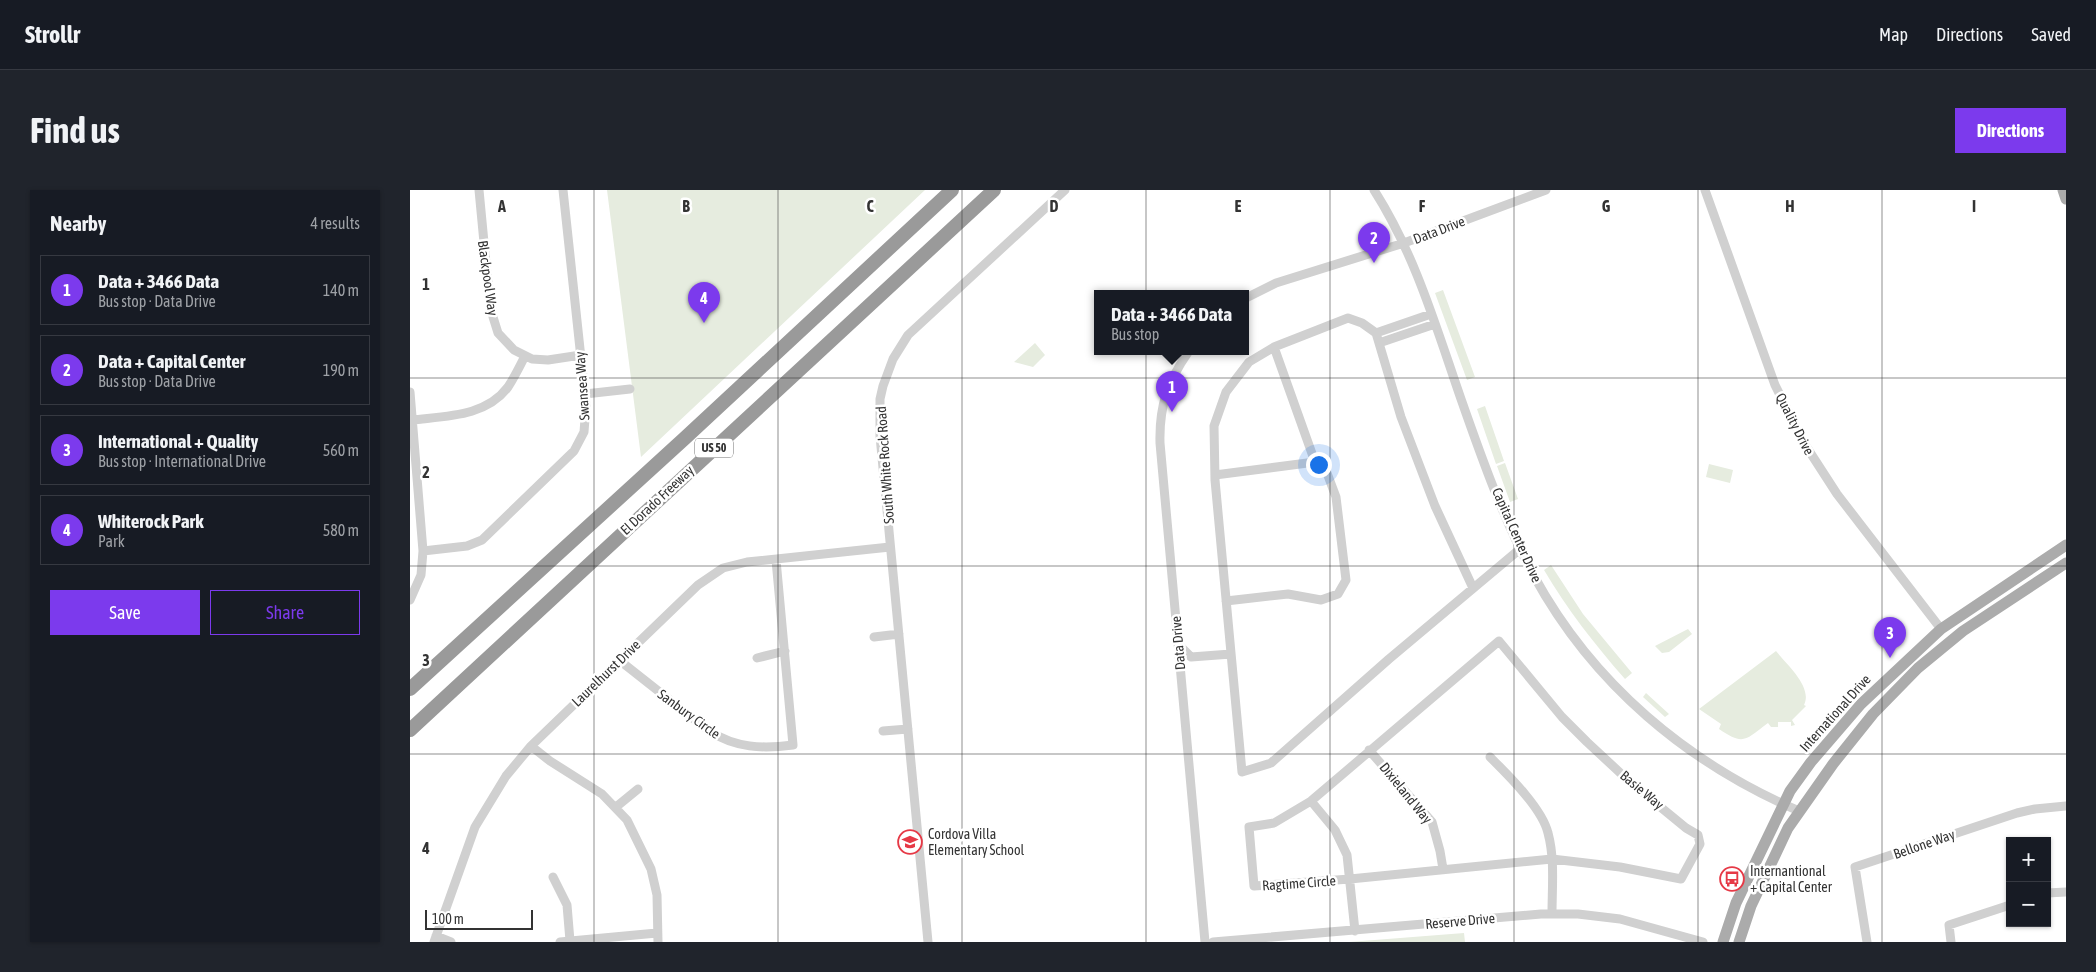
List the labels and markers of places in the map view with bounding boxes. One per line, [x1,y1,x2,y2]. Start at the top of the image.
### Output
pin: 2 [1358,222,1390,263]
pin: 4 [688,282,720,323]
pin: 1 [1156,371,1188,412]
pin: 3 [1874,617,1906,658]
place label: Cordova Villa Elementary School [928,826,1024,858]
school or university icon: Cordova Villa Elementary School [897,829,923,855]
place label: Internantional + Capital Center [1750,863,1833,895]
bus stop icon: Internantional + Capital Center [1719,866,1745,892]

